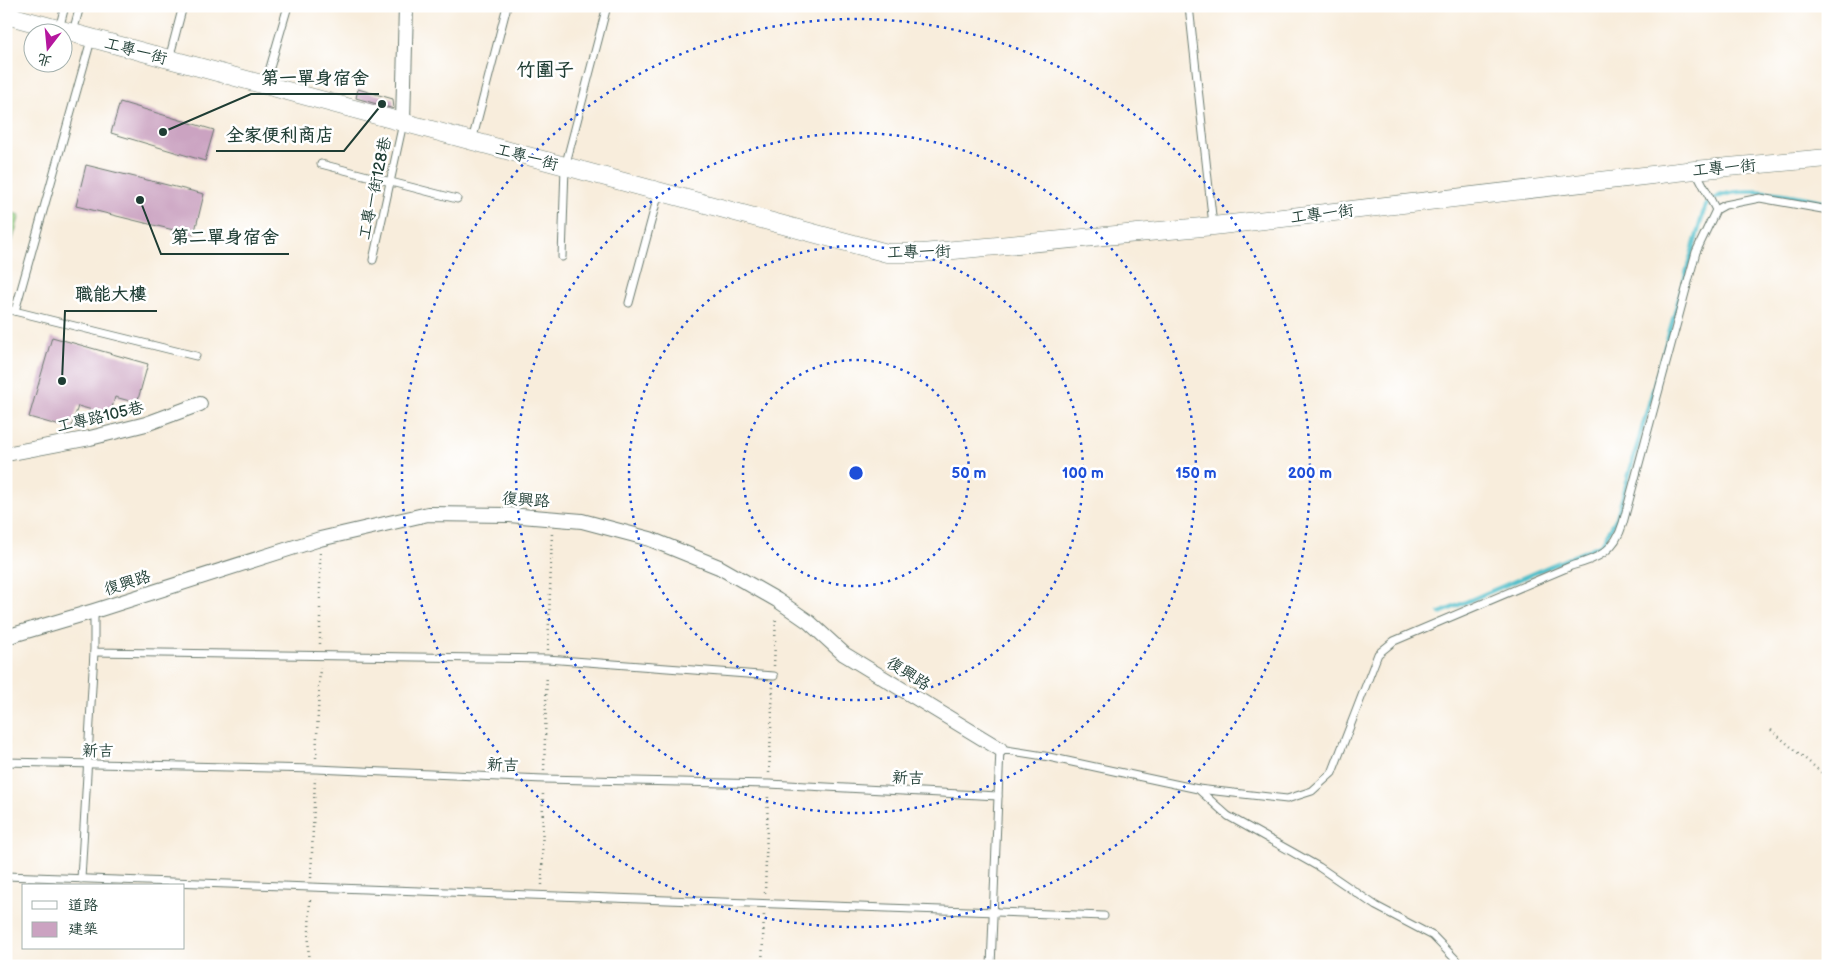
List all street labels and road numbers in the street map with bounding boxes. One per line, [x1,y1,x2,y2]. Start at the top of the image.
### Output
street label: 工專一街 [102,34,169,69]
street label: 工專一街128巷 [355,135,396,242]
street label: 工專一街 [493,140,560,175]
street label: 工專一街 [1691,156,1757,181]
street label: 工專一街 [1289,201,1355,228]
street label: 工專一街 [887,242,951,263]
street label: 工專路105巷 [55,398,146,437]
street label: 復興路 [501,489,551,512]
street label: 復興路 [102,567,153,600]
street label: 復興路 [883,653,934,695]
street label: 新吉 [82,742,114,761]
street label: 新吉 [486,755,519,776]
street label: 新吉 [891,768,924,789]

